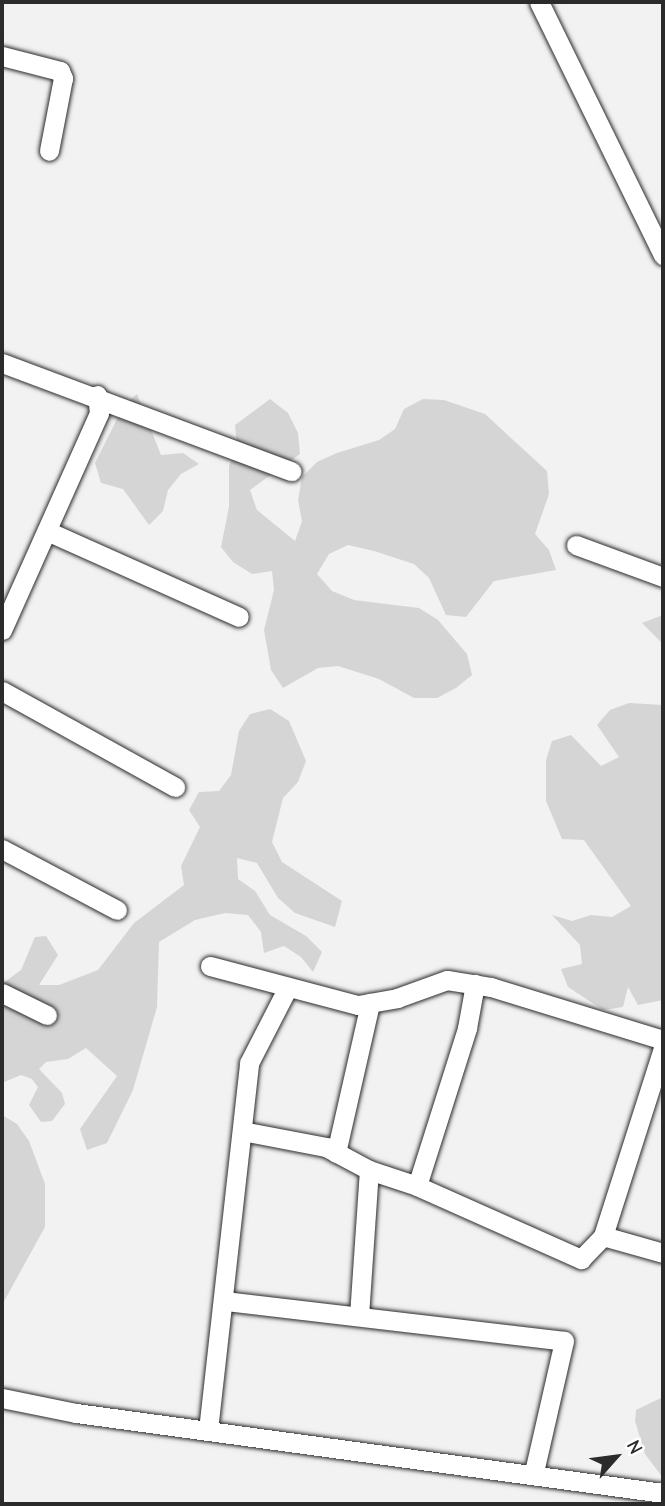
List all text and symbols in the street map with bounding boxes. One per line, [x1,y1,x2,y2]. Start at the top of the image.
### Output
north arrow [581,1422,651,1492]
text: N [622,1436,647,1458]

